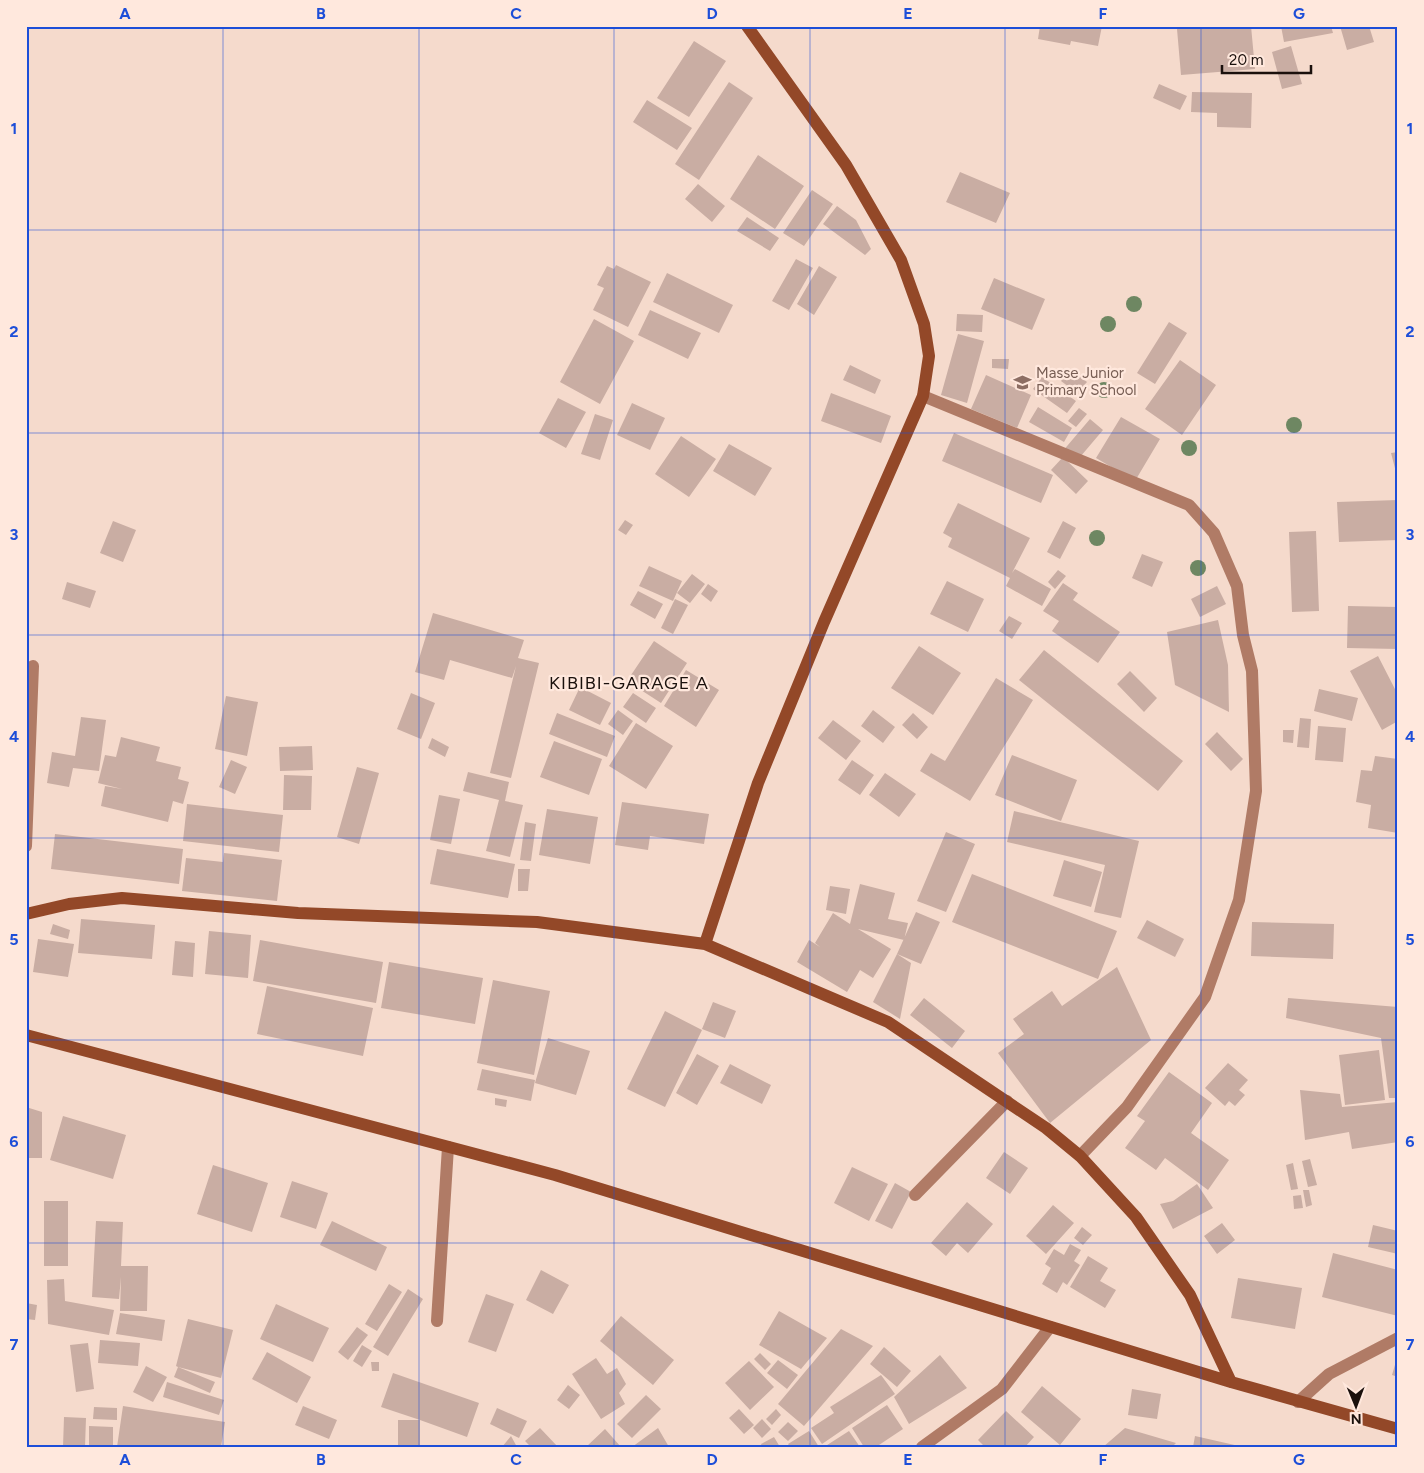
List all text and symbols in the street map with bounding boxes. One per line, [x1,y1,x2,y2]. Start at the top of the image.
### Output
text: A [119,4,131,23]
text: B [316,4,326,23]
text: C [510,4,522,23]
text: D [706,4,718,23]
text: E [903,4,913,23]
text: F [1099,4,1108,23]
text: G [1293,4,1305,23]
scale bar [1222,42,1310,74]
text: 20 m [1229,51,1263,69]
text: 1 [11,119,17,138]
text: 1 [1407,119,1413,138]
text: 2 [9,322,19,341]
text: 2 [1405,322,1415,341]
place label: Masse Junior Primary School [1036,364,1137,399]
school or university icon: Masse Junior Primary School [1012,372,1032,392]
text: 3 [10,525,19,544]
text: 3 [1406,525,1415,544]
district label: KIBIBI-GARAGE A [549,672,709,694]
text: 4 [9,727,19,746]
text: 4 [1405,727,1415,746]
text: 5 [9,930,19,949]
text: 5 [1405,930,1415,949]
text: 6 [9,1132,19,1151]
text: 6 [1405,1132,1415,1151]
text: 7 [10,1335,19,1354]
text: 7 [1406,1335,1415,1354]
north arrow [1332,1380,1382,1430]
text: N [1351,1410,1362,1427]
text: A [119,1450,131,1469]
text: B [316,1450,326,1469]
text: C [510,1450,522,1469]
text: D [706,1450,718,1469]
text: E [903,1450,913,1469]
text: F [1099,1450,1108,1469]
text: G [1293,1450,1305,1469]

